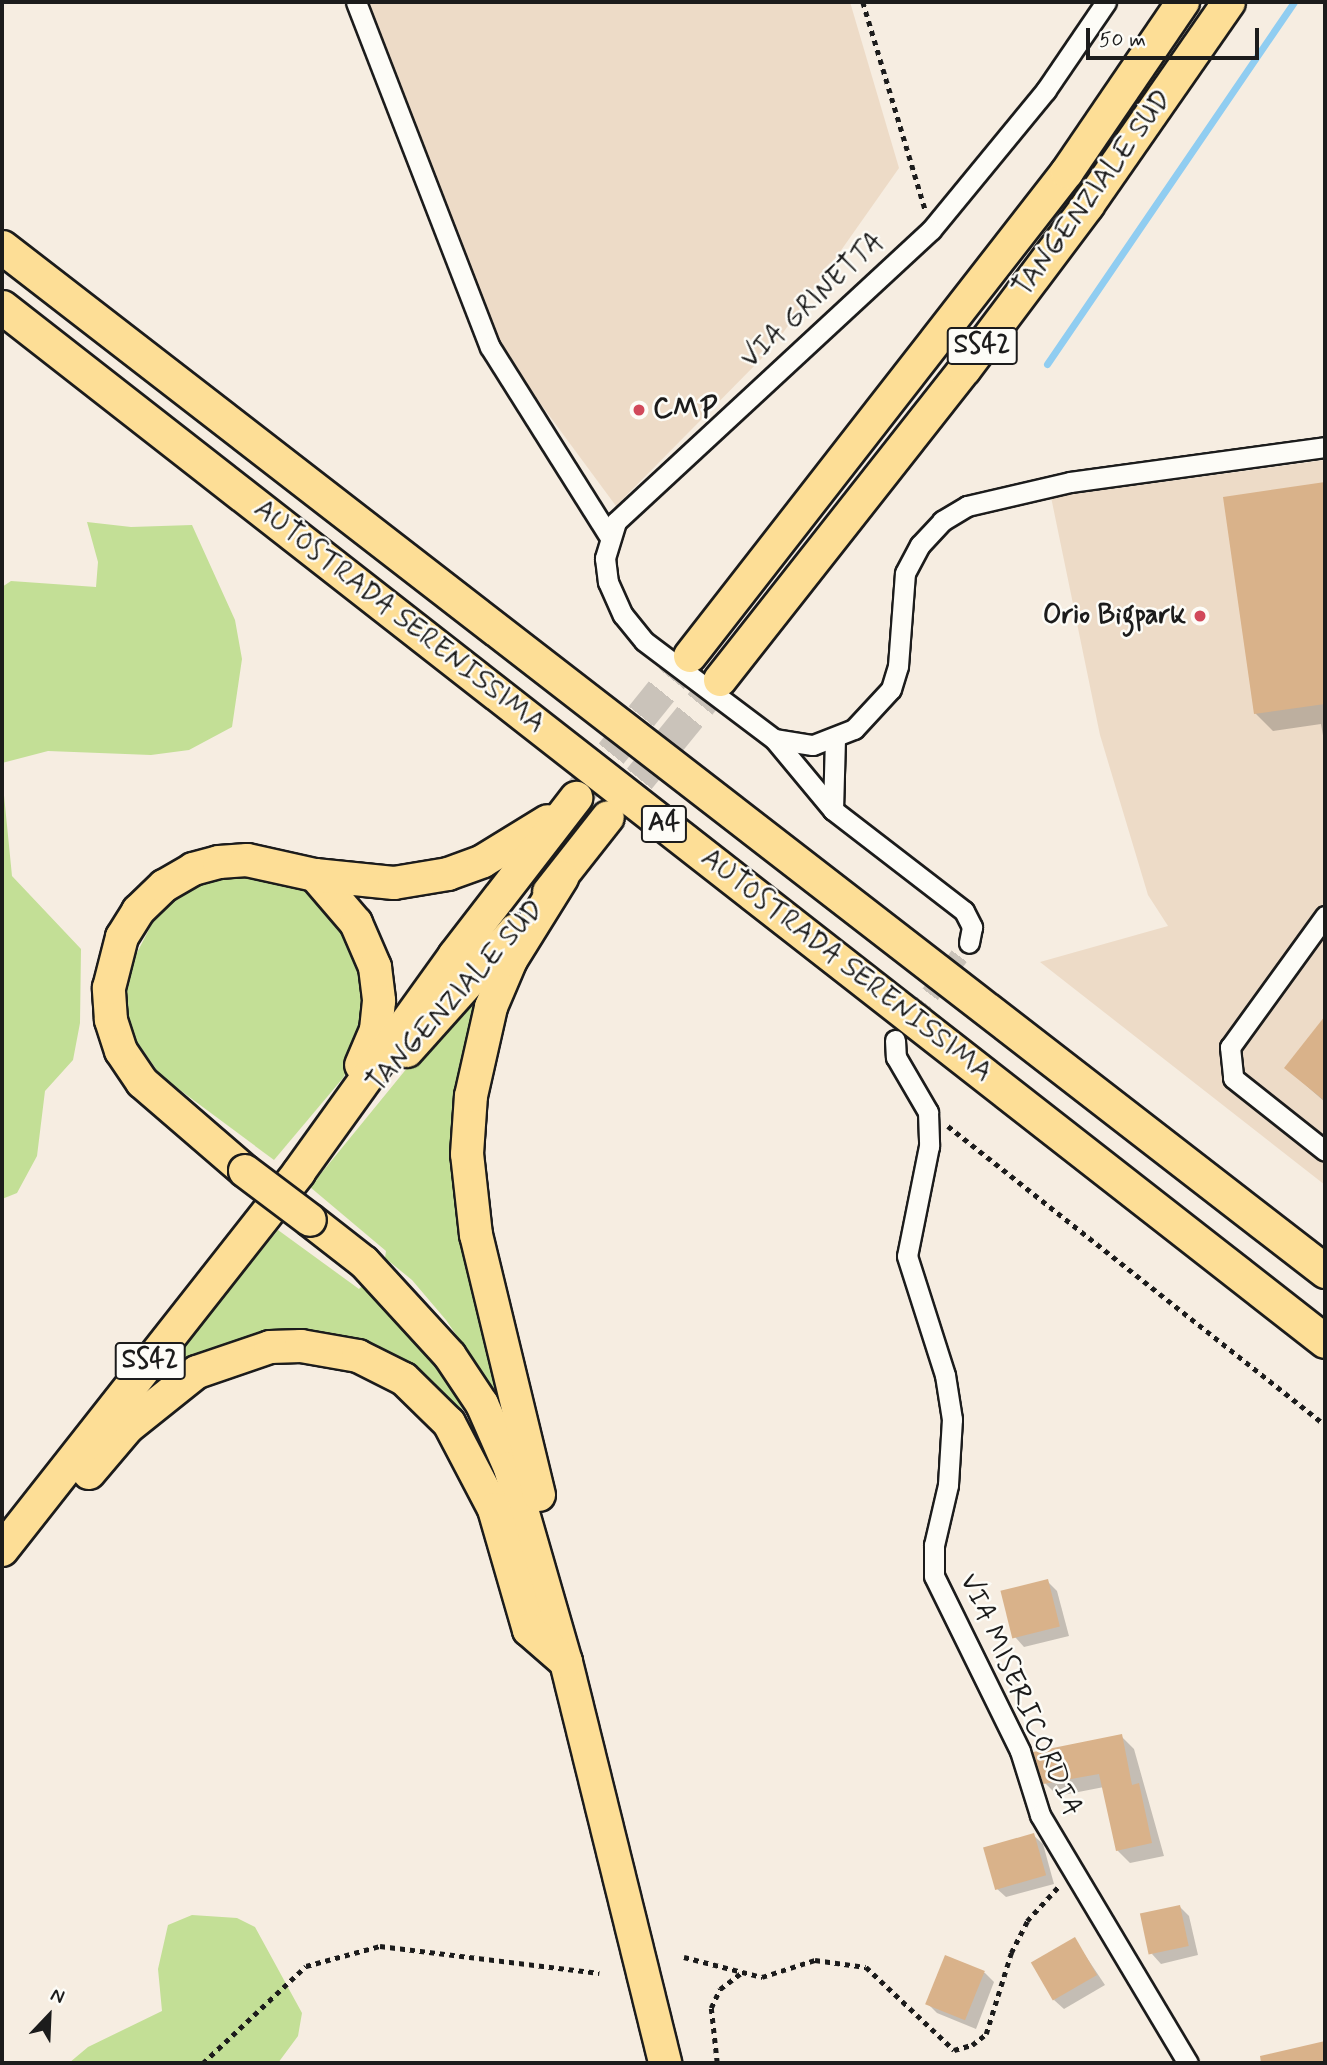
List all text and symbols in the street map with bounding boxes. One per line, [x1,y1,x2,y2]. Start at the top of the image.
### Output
scale bar [1089,14,1262,58]
text: 50 m [1099,26,1146,54]
street label: TANGENZIALE SUD [1006,83,1180,305]
street label: VIA GRINETTA [730,222,896,380]
road number: SS42 [945,324,1019,368]
place label: CMP [653,393,717,427]
marker: CMP [631,402,647,418]
street label: AUTOSTRADA SERENISSIMA [248,494,550,740]
place label: Orio Bigpark [1043,599,1186,633]
marker: Orio Bigpark [1192,608,1208,624]
road number: A4 [640,802,688,846]
street label: AUTOSTRADA SERENISSIMA [695,843,997,1089]
street label: TANGENZIALE SUD [360,893,552,1101]
road number: SS42 [113,1338,187,1384]
street label: VIA MISERICORDIA [950,1566,1090,1824]
north arrow [14,1981,84,2051]
text: N [47,1982,68,2010]

